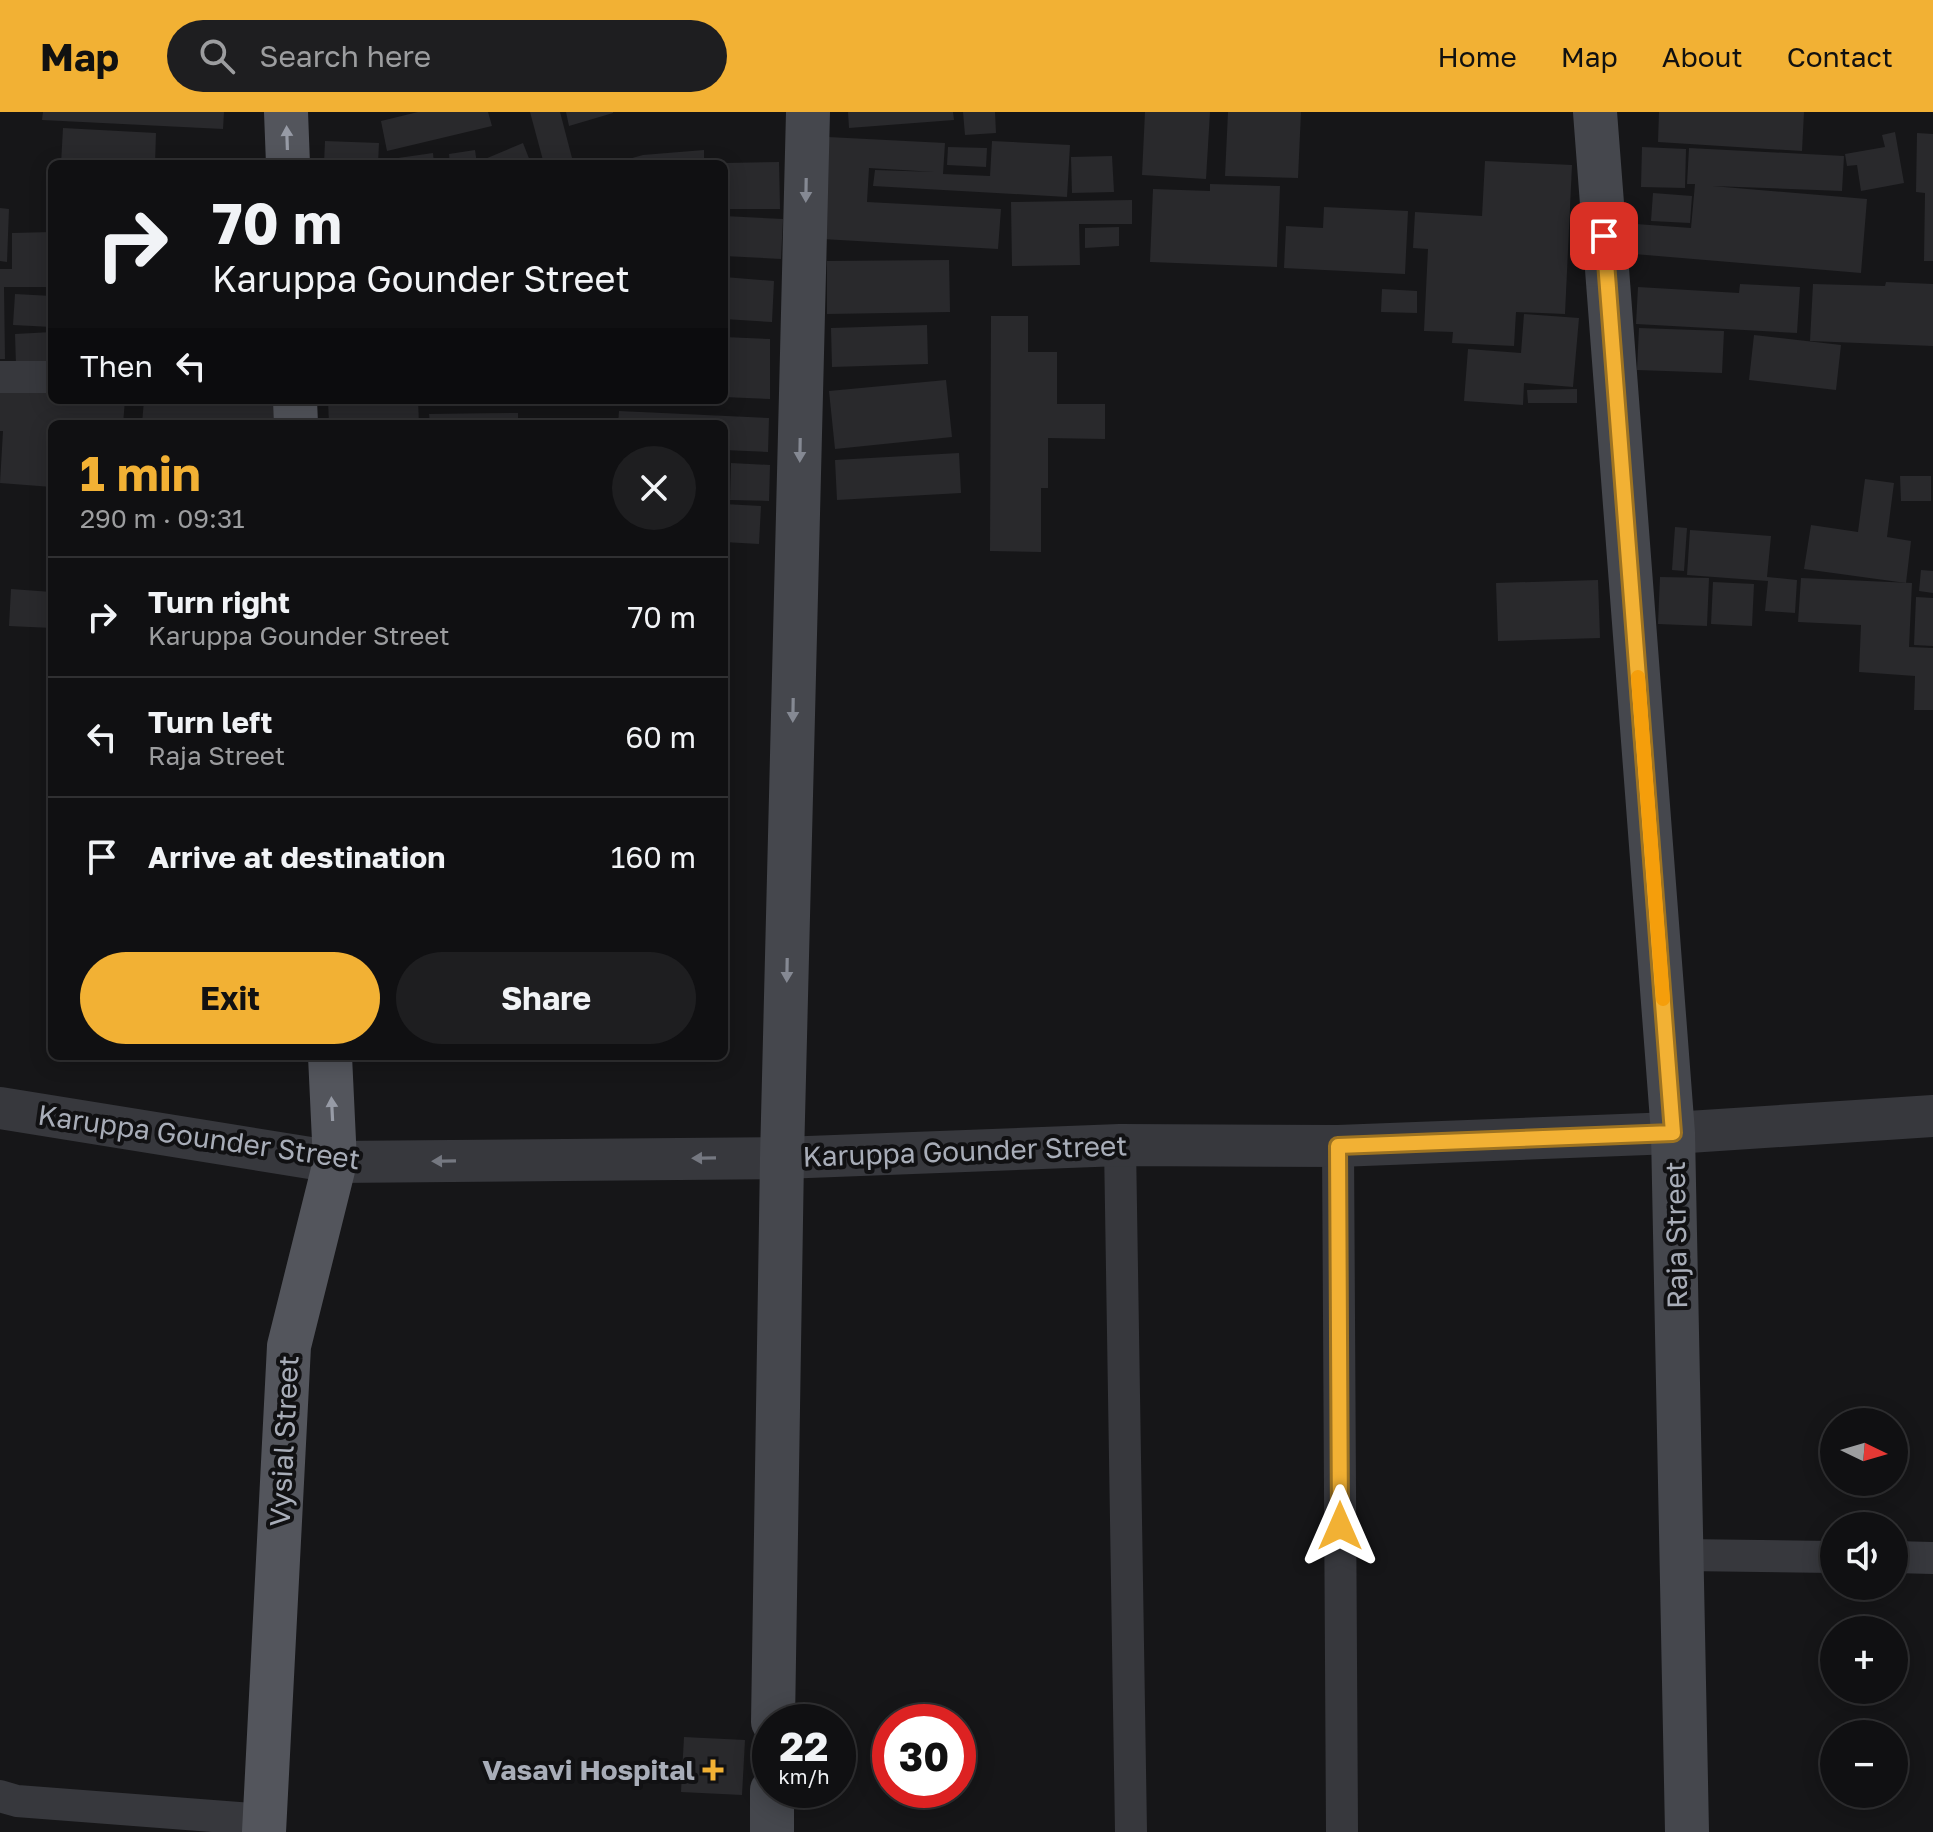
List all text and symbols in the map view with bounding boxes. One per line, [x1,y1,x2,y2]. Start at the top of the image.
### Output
search box [167,20,727,92]
text: Map [40,34,119,79]
icon: search [195,34,239,78]
text: Search here [259,38,431,74]
text: Home [1438,40,1517,73]
text: Map [1561,40,1618,73]
text: About [1662,40,1743,73]
text: Contact [1787,40,1893,73]
one-way arrow [280,125,293,150]
one-way arrow [800,178,812,203]
text: 70 m [212,189,342,256]
icon: right [80,192,184,296]
pin [1570,202,1638,270]
icon: arrive [1582,214,1626,258]
text: Karuppa Gounder Street [212,257,630,300]
icon: left [169,344,213,388]
text: Then [80,348,153,384]
one-way arrow [793,438,806,463]
text: 1 min [80,444,201,502]
button: close [612,446,696,530]
text: 290 m · 09:31 [80,503,245,534]
text: Turn right [148,584,290,620]
icon: right [80,595,124,639]
text: 70 m [627,599,696,635]
text: Karuppa Gounder Street [148,620,450,651]
one-way arrow [787,698,800,723]
text: Turn left [148,704,273,740]
icon: left [80,715,124,759]
text: 60 m [625,719,696,755]
text: Raja Street [148,740,285,771]
icon: arrive [80,835,124,879]
text: Arrive at destination [148,839,445,875]
text: 160 m [611,839,696,875]
button: Exit [80,952,380,1044]
button: Share [396,952,696,1044]
one-way arrow [780,958,793,983]
one-way arrow [326,1096,339,1121]
street label: Karuppa Gounder Street [36,1098,362,1175]
street label: Karuppa Gounder Street [802,1128,1128,1173]
one-way arrow [691,1152,716,1165]
one-way arrow [431,1155,456,1167]
street label: Raja Street [1658,1161,1693,1309]
street label: Vysial Street [263,1355,304,1527]
north arrow [1820,1408,1908,1496]
map controls [1820,1408,1908,1808]
position arrow [1298,1484,1382,1568]
button: sound [1820,1512,1908,1600]
button: + [1820,1616,1908,1704]
speed limit sign: 30 [872,1704,976,1808]
button: − [1820,1720,1908,1808]
text: 22 [780,1722,828,1770]
place label: Vasavi Hospital [482,1753,695,1786]
marker: Vasavi Hospital [702,1759,724,1781]
text: km/h [779,1764,829,1788]

